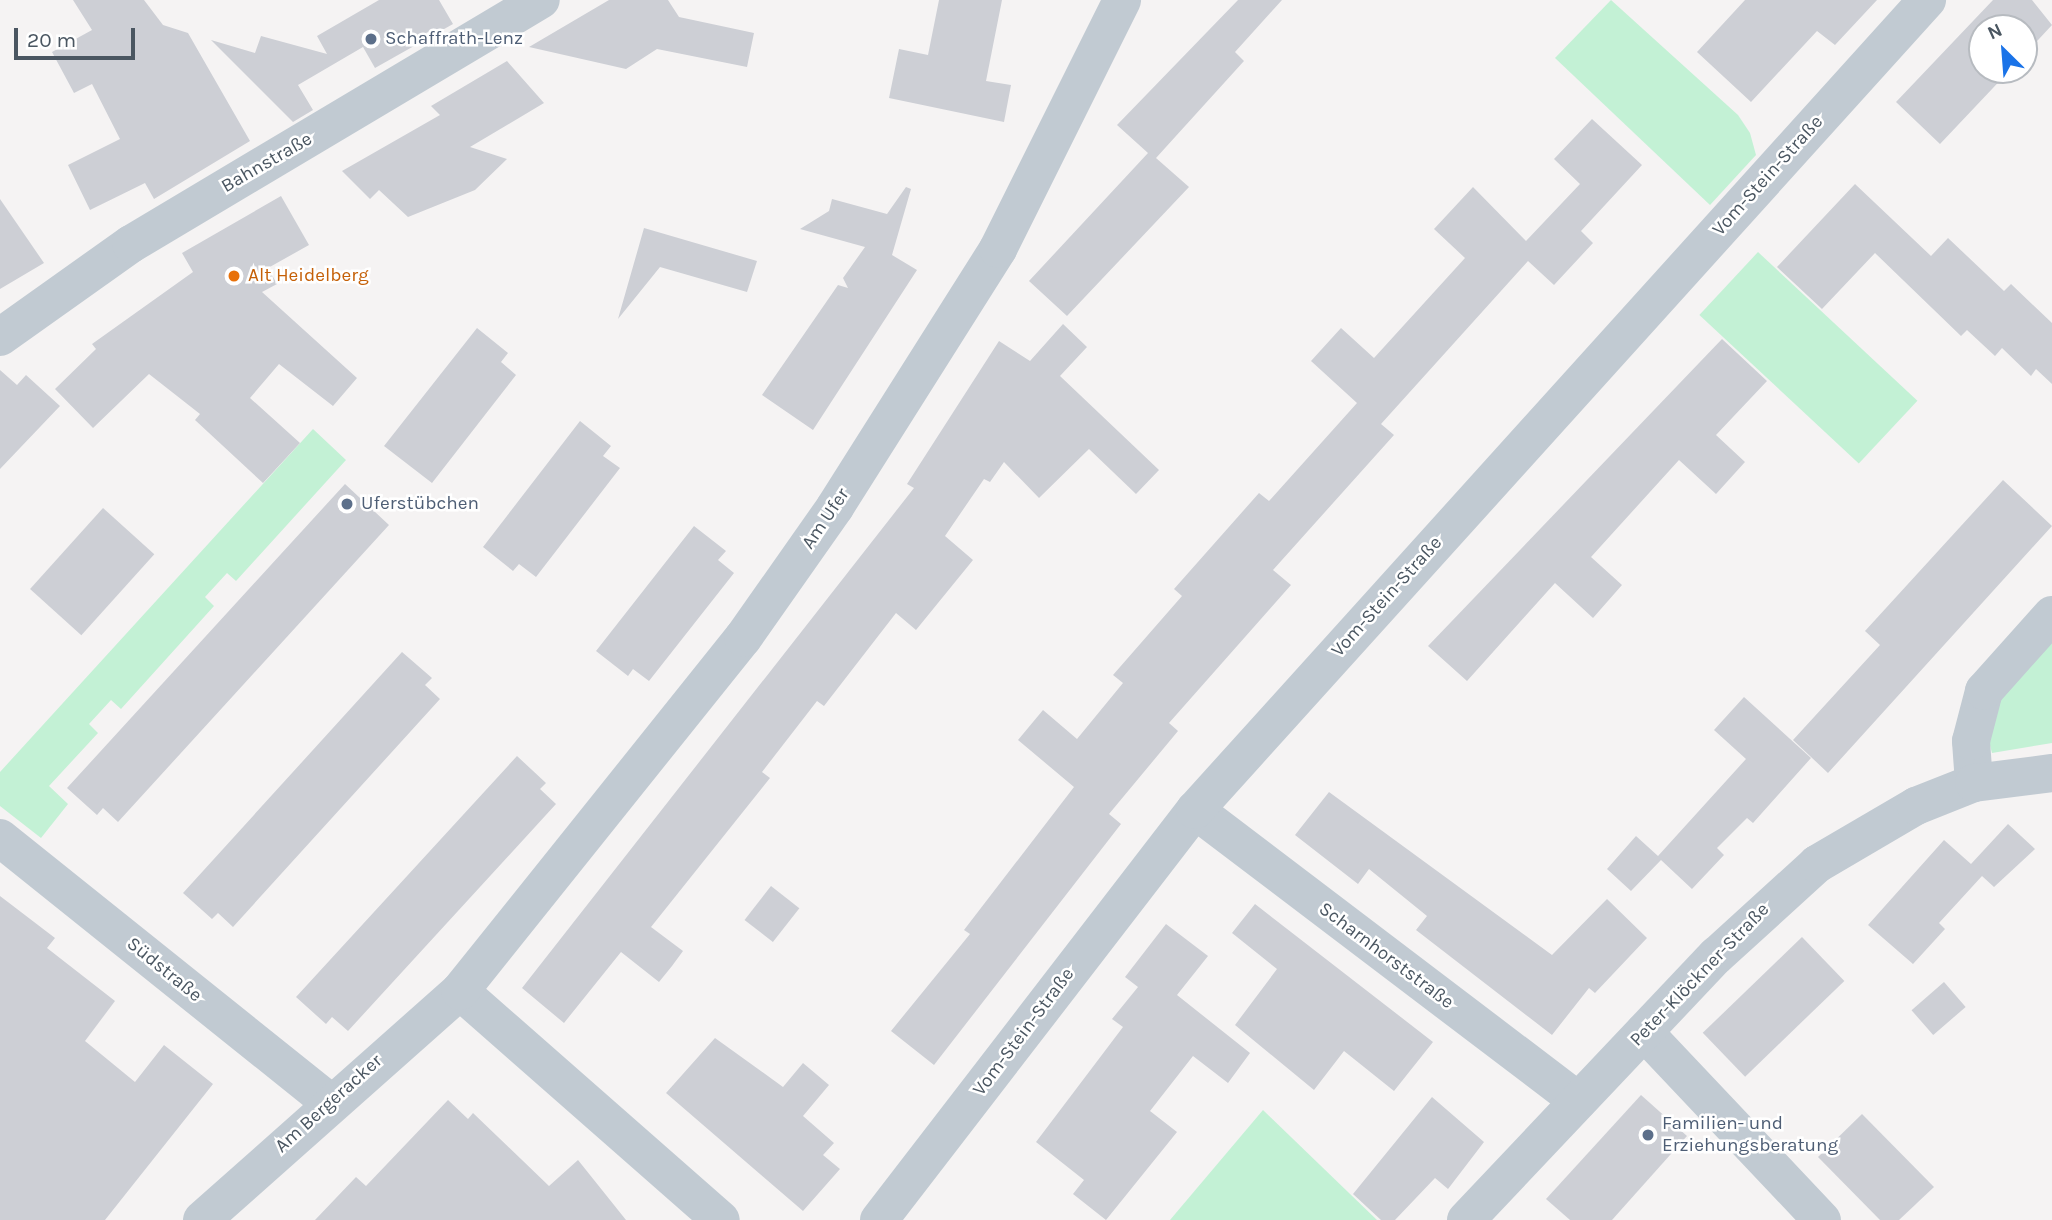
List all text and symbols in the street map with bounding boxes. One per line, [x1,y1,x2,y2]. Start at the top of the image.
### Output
scale bar [18,14,138,58]
north arrow [1968,14,2038,84]
text: N [1984,19,2006,45]
text: 20 m [27,28,76,52]
place label: Schaffrath-Lenz [385,28,523,50]
marker: Schaffrath-Lenz [363,31,379,47]
street label: Vom-Stein-Straße [1708,111,1828,241]
street label: Bahnstraße [218,128,316,198]
place label: Alt Heidelberg [248,265,369,287]
marker: Alt Heidelberg [226,268,242,284]
street label: Am Ufer [797,484,855,554]
place label: Uferstübchen [361,493,479,515]
marker: Uferstübchen [339,496,355,512]
street label: Vom-Stein-Straße [1327,532,1447,662]
street label: Scharnhorststraße [1314,898,1458,1014]
street label: Peter-Klöckner-Straße [1626,899,1774,1051]
street label: Südstraße [122,933,206,1007]
street label: Vom-Stein-Straße [968,964,1080,1100]
street label: Am Bergeracker [271,1050,387,1158]
place label: Familien- und Erziehungsberatung [1662,1113,1838,1157]
marker: Familien- und Erziehungsberatung [1640,1127,1656,1143]

